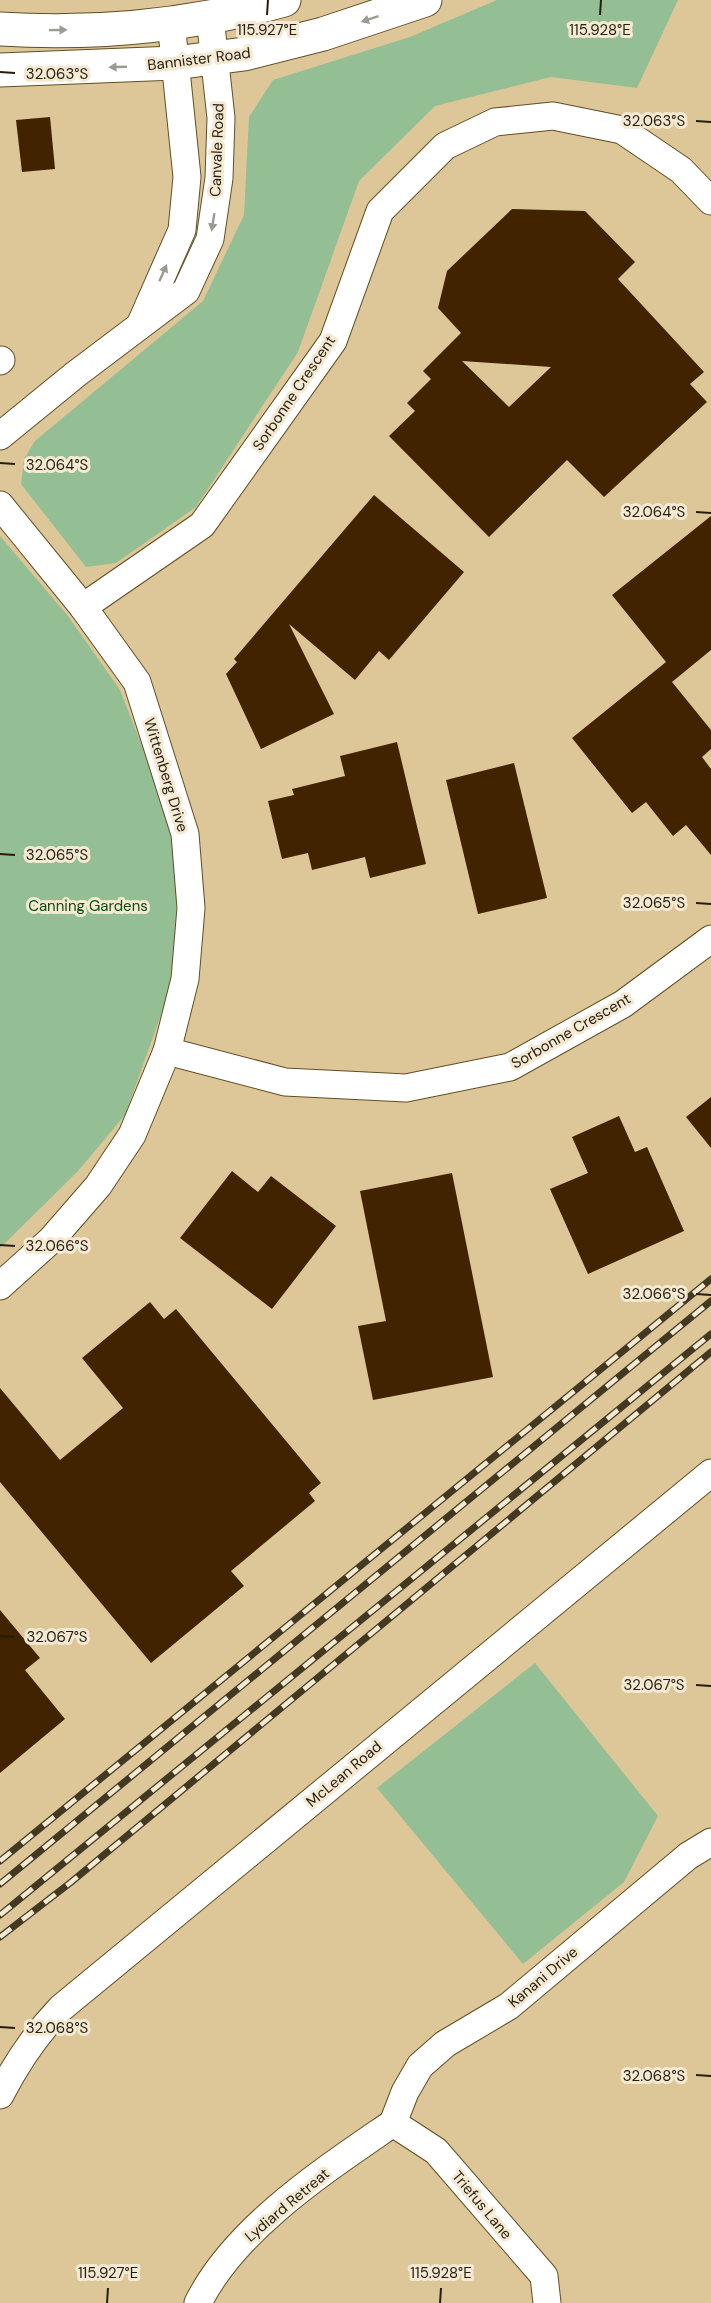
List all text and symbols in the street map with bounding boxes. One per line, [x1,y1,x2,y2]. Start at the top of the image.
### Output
one-way arrow [361,14,379,24]
text: 115.927°E [237,20,297,40]
text: 115.928°E [569,20,631,40]
one-way arrow [49,25,68,34]
street label: Bannister Road [146,43,252,75]
one-way arrow [108,62,127,71]
text: 32.063°S [26,64,88,84]
street label: Canvale Road [205,103,229,197]
text: 32.063°S [623,111,685,131]
one-way arrow [208,212,217,231]
one-way arrow [158,265,167,282]
street label: Sorbonne Crescent [248,331,340,454]
text: 32.064°S [26,455,89,475]
text: 32.064°S [623,502,686,522]
street label: Wittenberg Drive [139,716,193,834]
text: 32.065°S [26,845,88,865]
text: 32.065°S [623,893,685,913]
park label: Canning Gardens [28,896,148,916]
street label: Sorbonne Crescent [508,989,634,1073]
text: 32.066°S [26,1236,89,1256]
text: 32.066°S [623,1284,686,1304]
text: 32.067°S [26,1627,88,1647]
text: 32.067°S [623,1675,685,1695]
street label: McLean Road [302,1736,386,1812]
street label: Kanani Drive [504,1942,582,2012]
text: 32.068°S [26,2018,89,2038]
text: 32.068°S [623,2066,686,2086]
street label: Lydiard Retreat [240,2164,334,2246]
street label: Triefus Lane [447,2167,517,2243]
text: 115.927°E [78,2263,138,2283]
text: 115.928°E [410,2263,472,2283]

